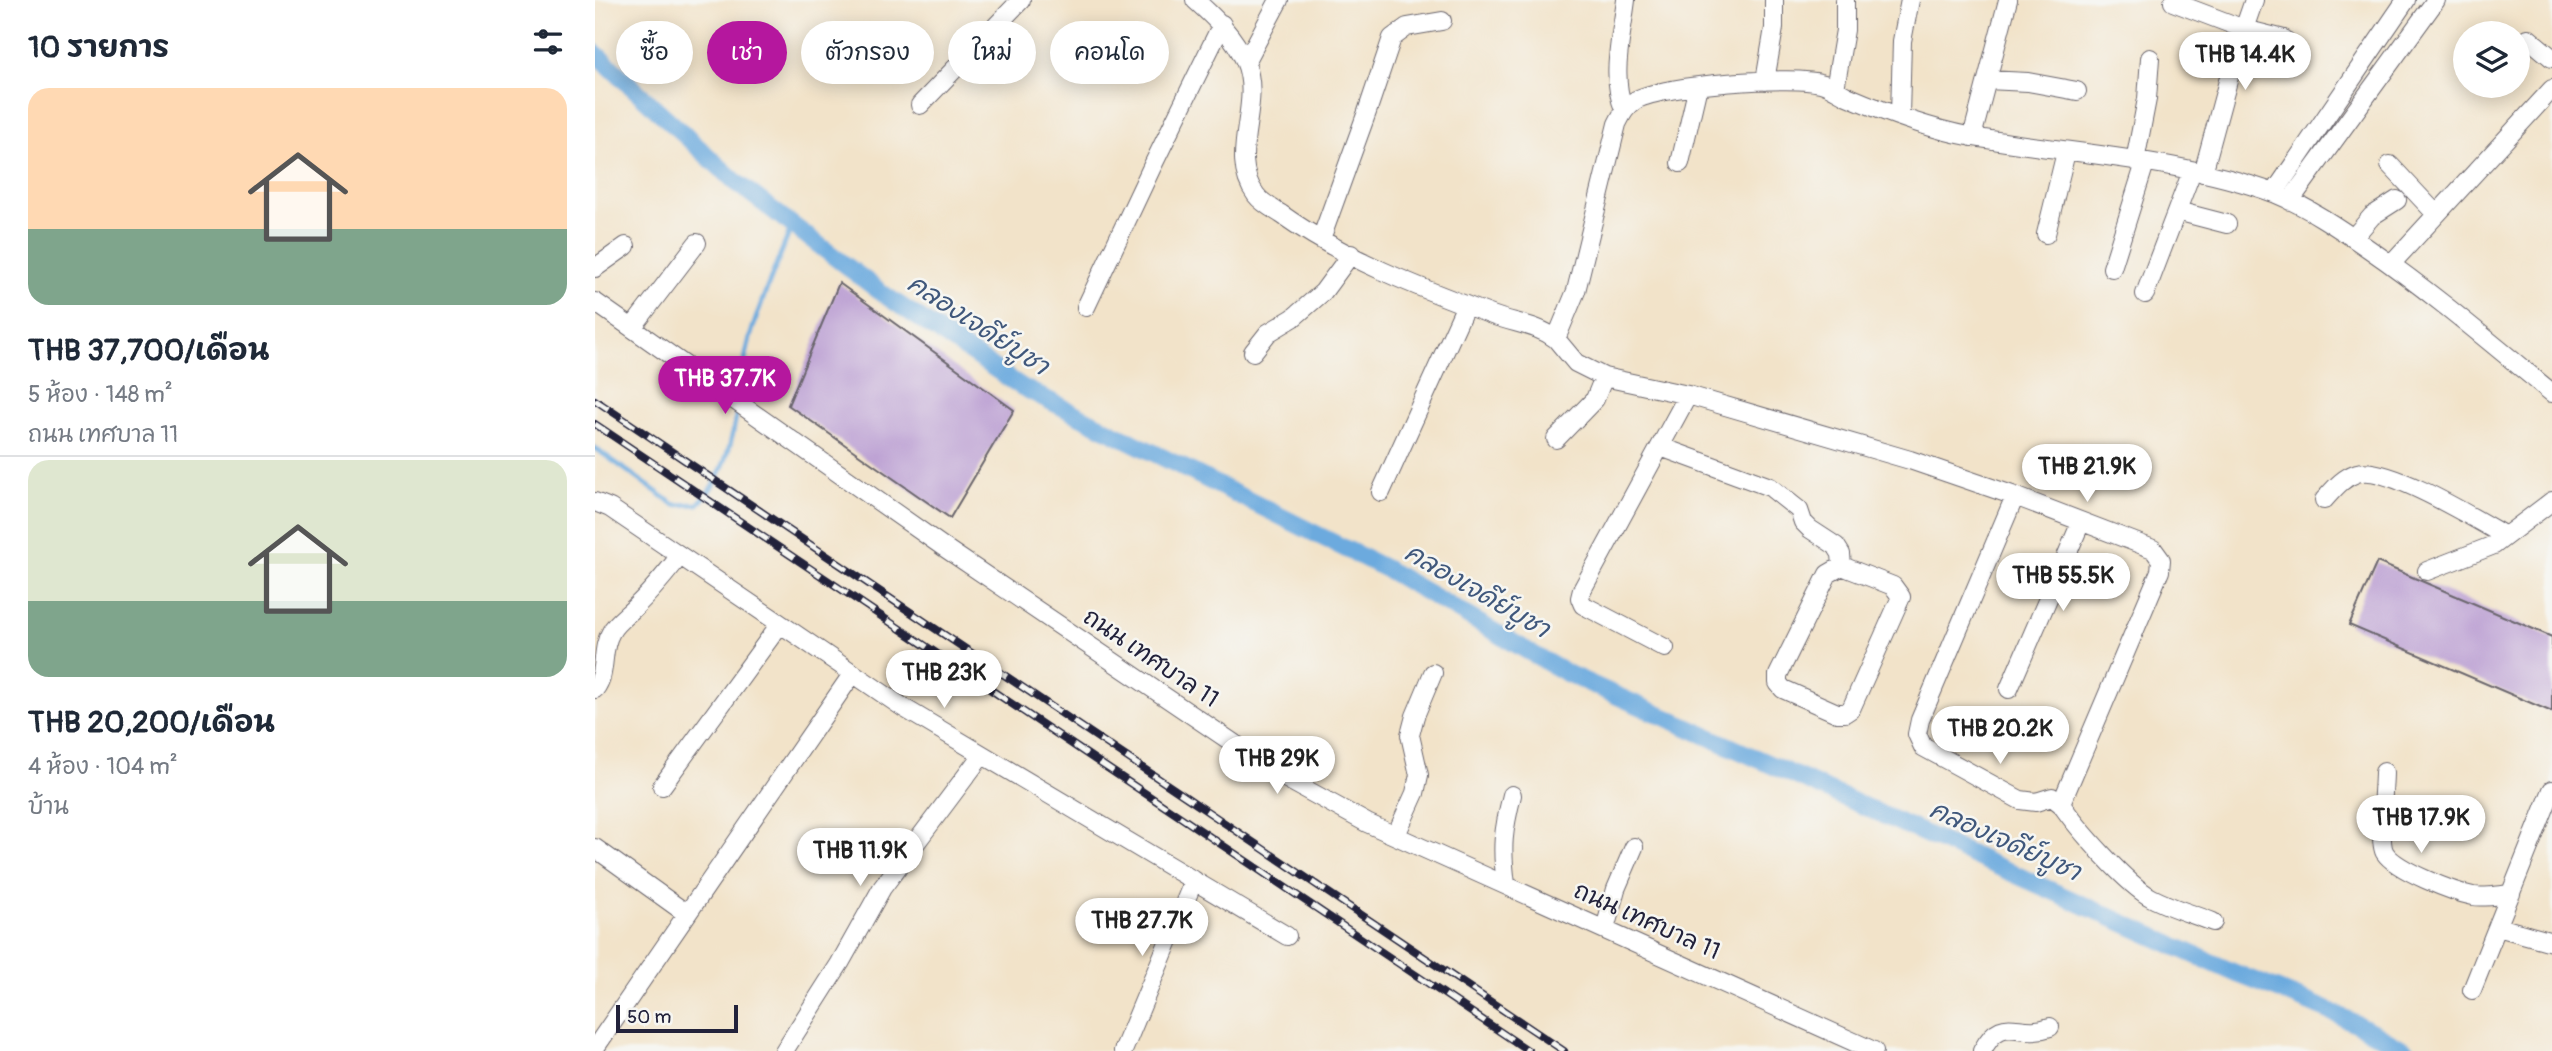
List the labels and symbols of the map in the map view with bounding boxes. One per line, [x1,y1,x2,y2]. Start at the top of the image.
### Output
pin: THB 14.4K [2165,32,2325,92]
water label: คลองเจดีย์บูชา [900,266,1057,386]
pin: THB 37.7K [645,356,805,416]
pin: THB 21.9K [2007,444,2167,504]
water label: คลองเจดีย์บูชา [1397,535,1558,649]
pin: THB 55.5K [1983,554,2143,613]
street label: ถนน เทศบาล 11 [1078,602,1224,714]
pin: THB 23K [879,650,1009,710]
pin: THB 20.2K [1920,706,2080,766]
pin: THB 29K [1212,736,1342,796]
water label: คลองเจดีย์บูชา [1923,792,2088,892]
pin: THB 17.9K [2341,796,2501,855]
pin: THB 11.9K [780,828,940,888]
street label: ถนน เทศบาล 11 [1569,876,1725,966]
pin: THB 27.7K [1062,898,1222,958]
scale bar [616,1002,739,1034]

